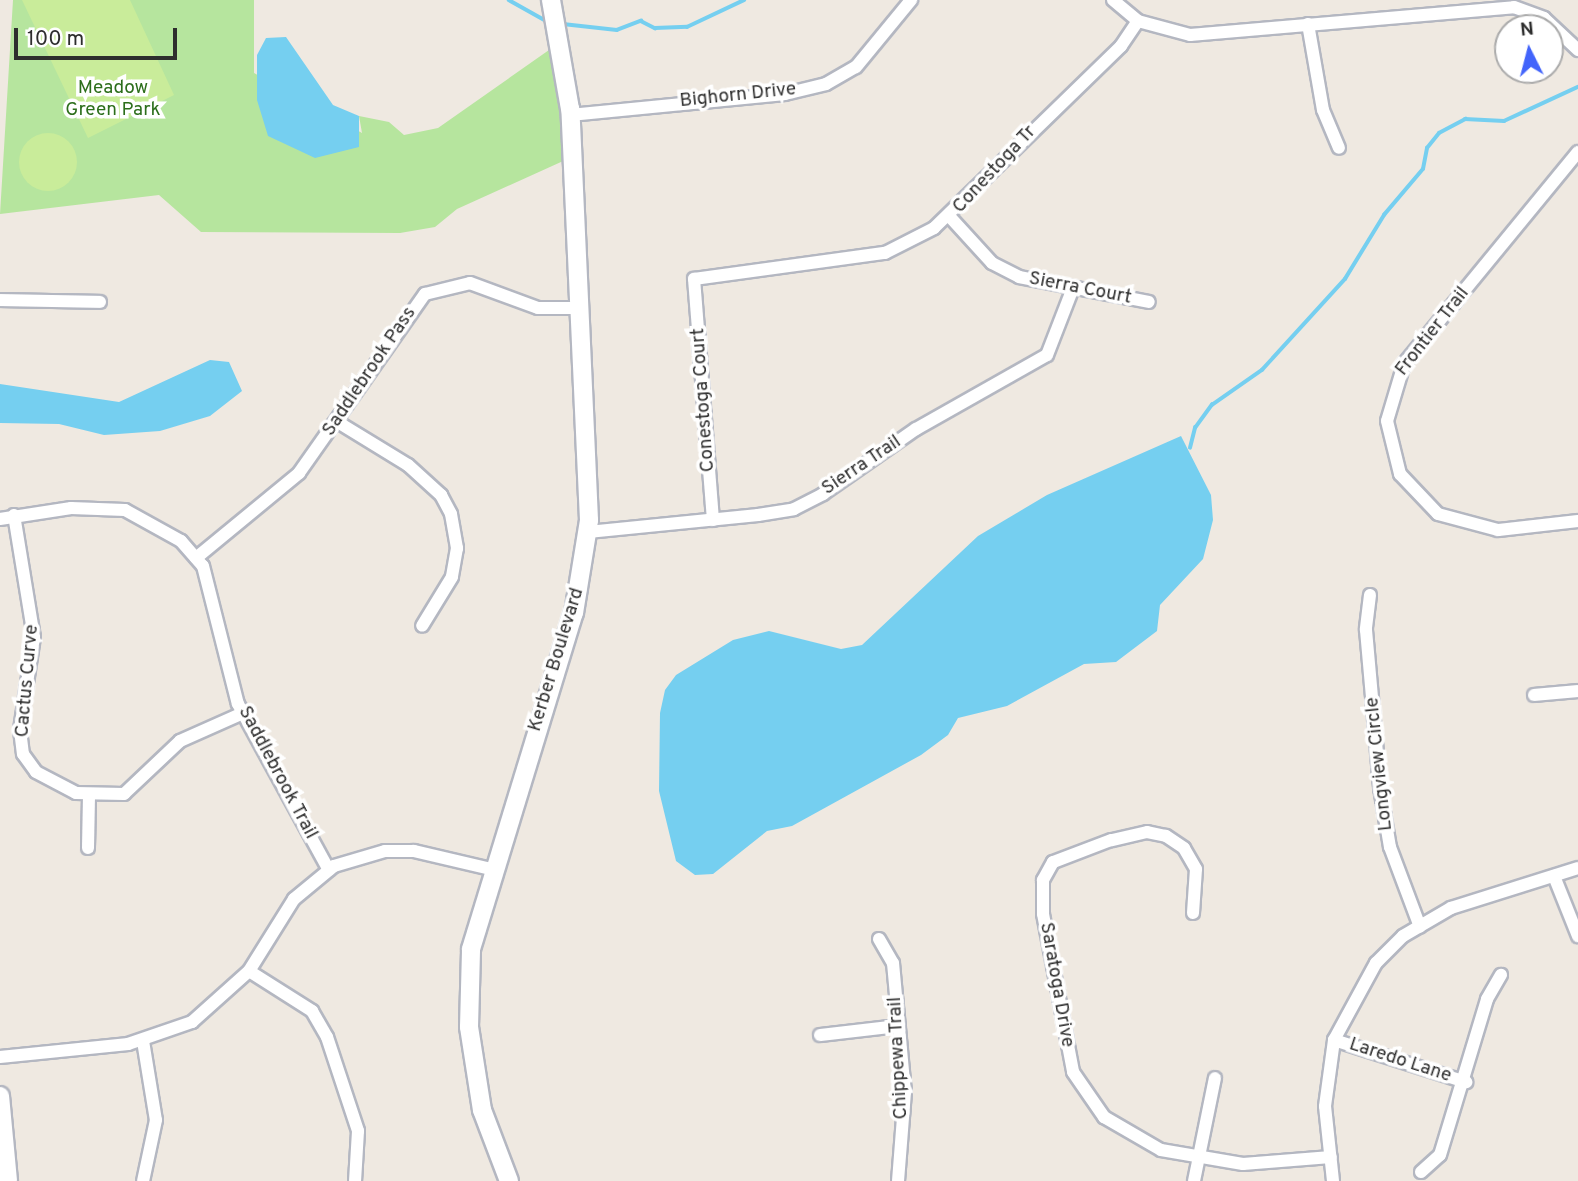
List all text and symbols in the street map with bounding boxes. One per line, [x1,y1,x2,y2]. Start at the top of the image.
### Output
scale bar [18,14,180,58]
north arrow [1494,14,1564,84]
text: N [1519,17,1535,43]
text: 100 m [27,26,84,53]
park label: Meadow Green Park [65,78,161,122]
street label: Bighorn Drive [679,79,797,113]
street label: Conestoga Tr [948,121,1042,219]
street label: Sierra Court [1027,268,1133,310]
street label: Frontier Trail [1391,283,1475,381]
street label: Saddlebrook Pass [318,303,422,441]
street label: Conestoga Court [688,327,720,473]
street label: Sierra Trail [818,431,906,501]
street label: Kerber Boulevard [524,585,590,735]
street label: Cactus Curve [12,624,44,738]
street label: Longview Circle [1362,696,1398,832]
street label: Saddlebrook Trail [232,702,322,844]
street label: Saratoga Drive [1034,921,1078,1049]
street label: Chippewa Trail [884,996,914,1120]
street label: Laredo Lane [1346,1034,1454,1088]

